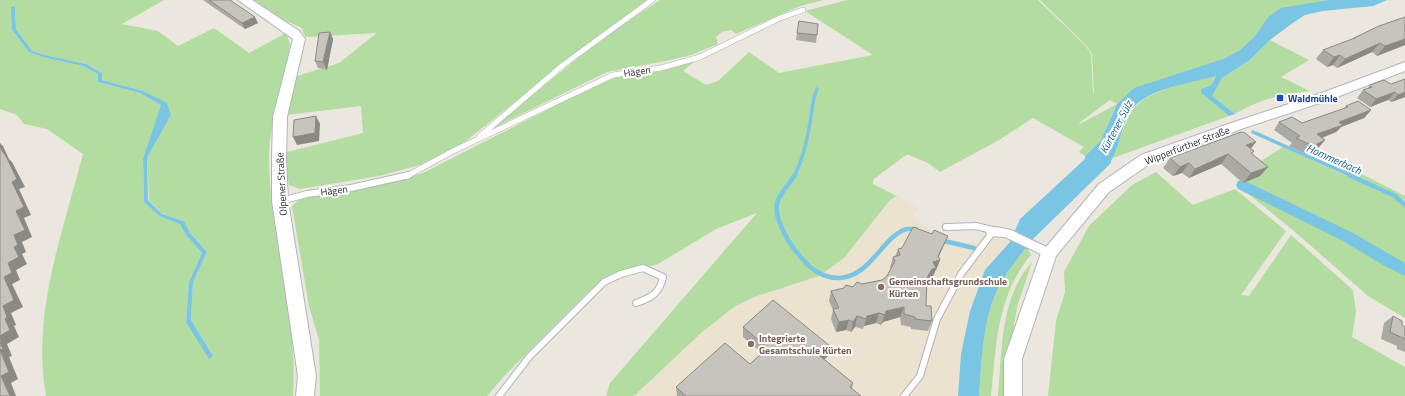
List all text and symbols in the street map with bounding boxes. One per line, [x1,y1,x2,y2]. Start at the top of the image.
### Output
street label: Hägen [622,62,652,81]
place label: Waldmühle [1288,91,1338,106]
marker: Waldmühle [1275,93,1285,103]
water label: Kürtener Sülz [1095,97,1137,156]
street label: Wipperfürther Straße [1143,122,1232,169]
water label: Hommerbach [1304,140,1365,178]
street label: Olpener Straße [272,152,291,216]
street label: Hägen [320,181,349,200]
place label: Gemeinschaftsgrundschule Kürten [889,274,1007,301]
marker: Gemeinschaftsgrundschule Kürten [876,282,886,292]
place label: Integrierte Gesamtschule Kürten [759,331,852,358]
marker: Integrierte Gesamtschule Kürten [746,339,756,349]

